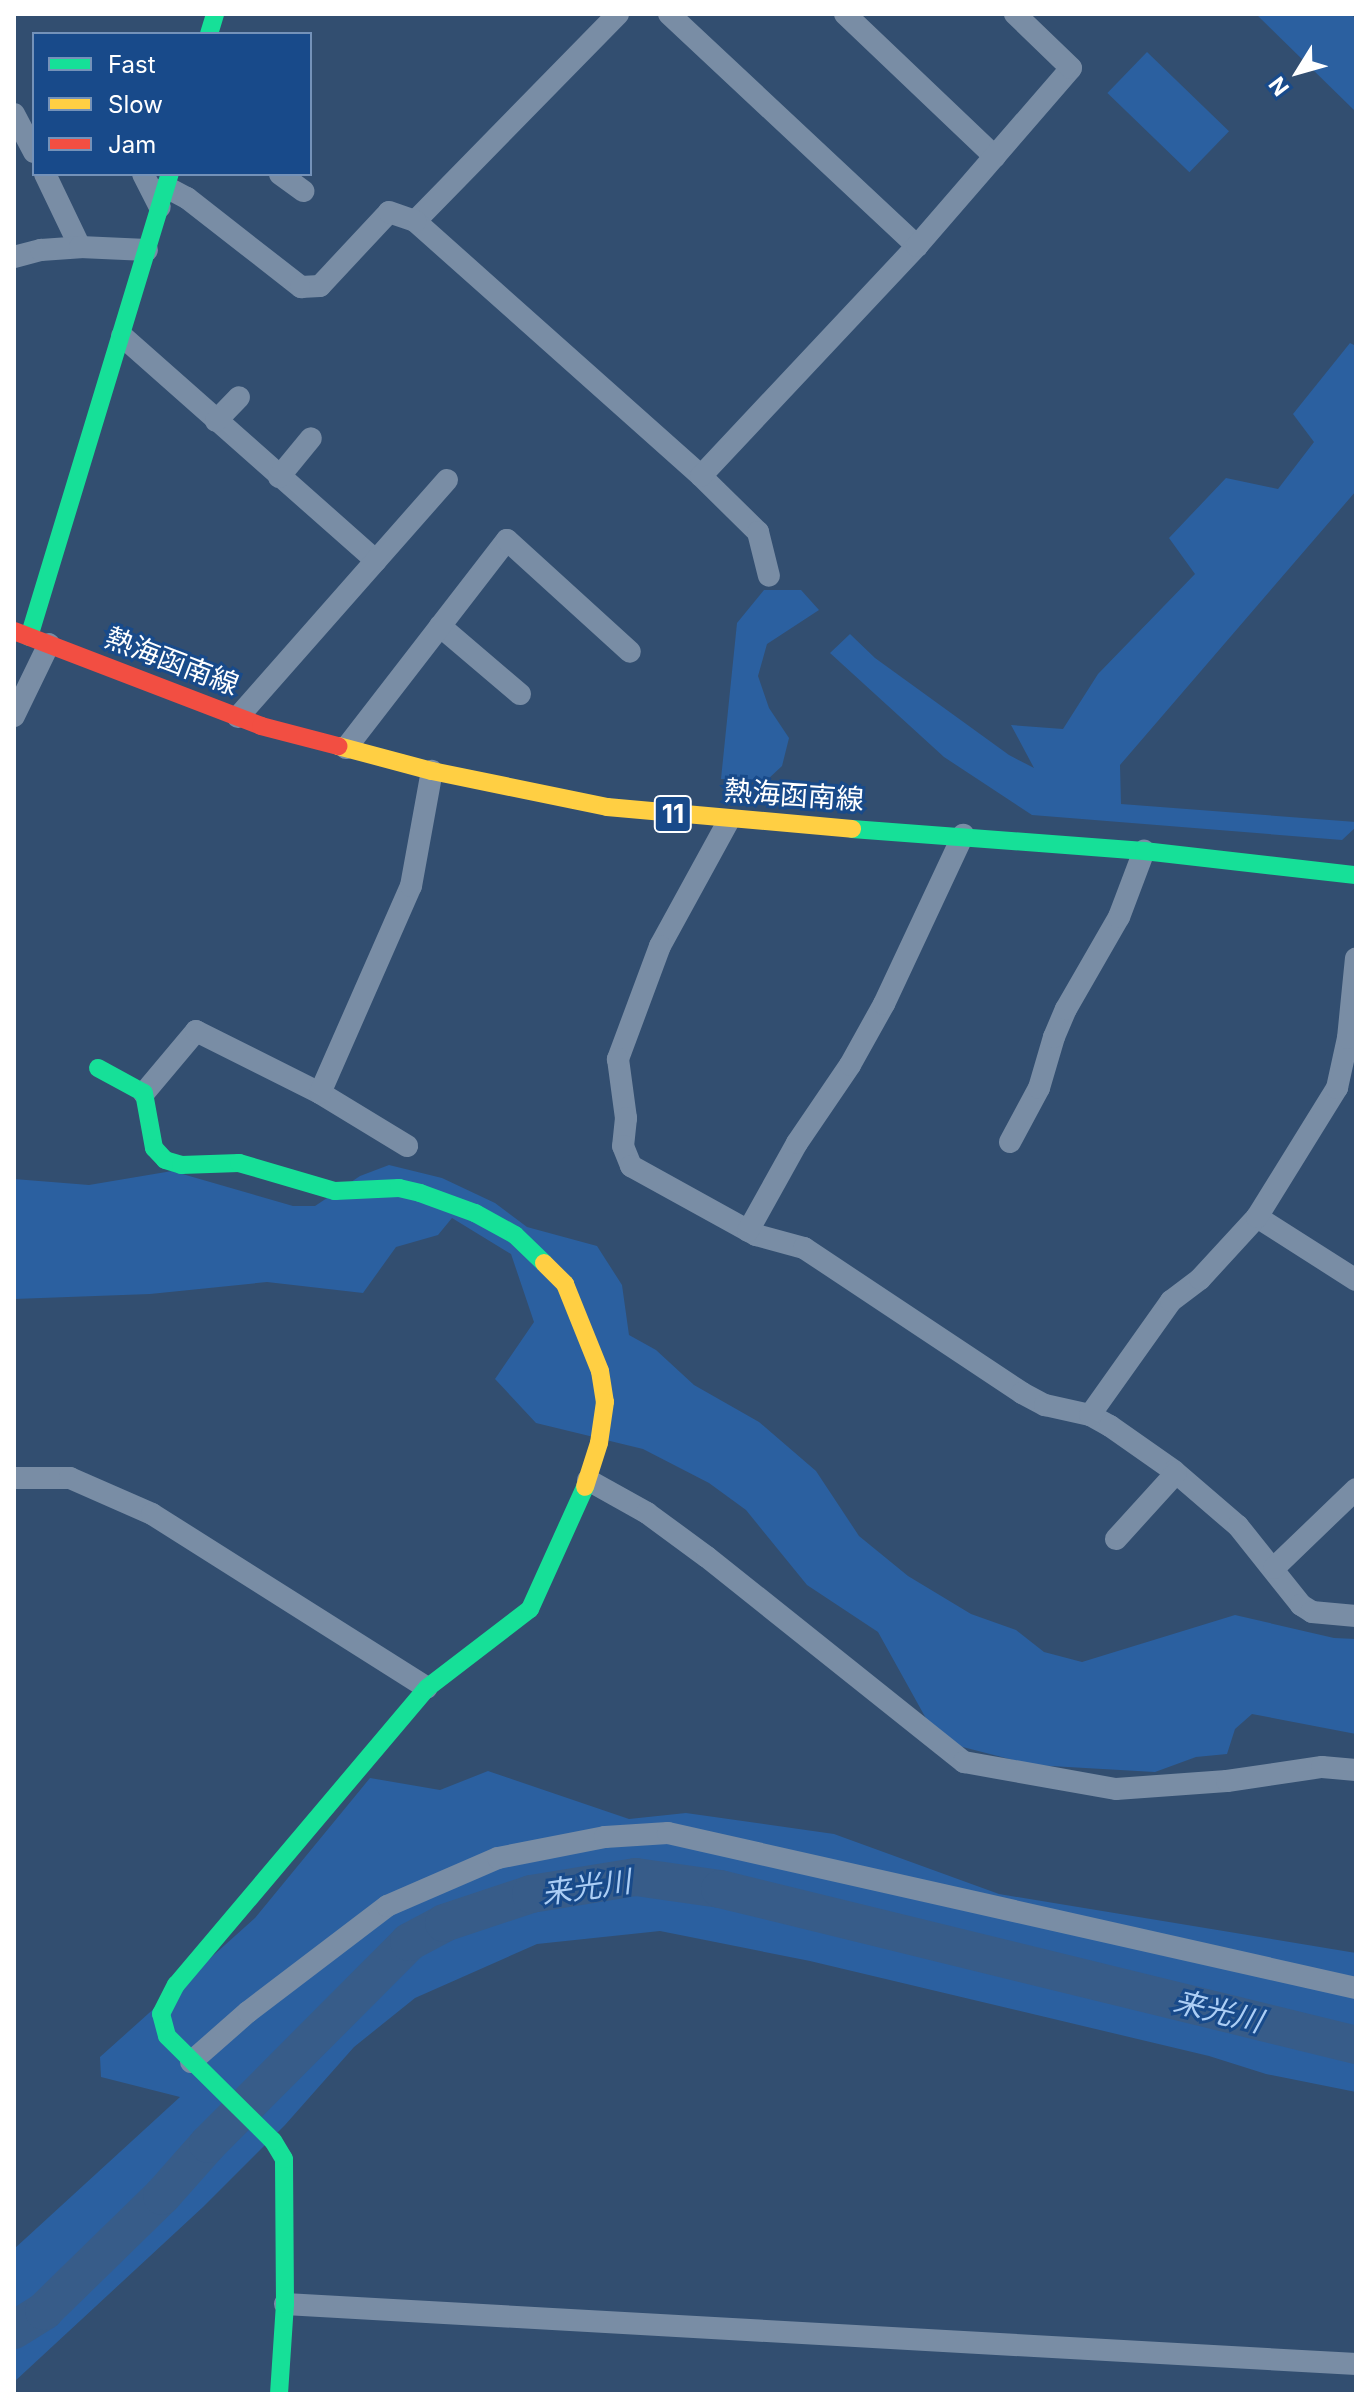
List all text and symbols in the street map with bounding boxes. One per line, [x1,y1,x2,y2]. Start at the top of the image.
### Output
legend [32,32,312,176]
north arrow [1258,32,1338,112]
text: Fast [108,50,156,79]
text: N [1263,72,1294,101]
text: Slow [108,90,163,119]
text: Jam [108,130,156,159]
street label: 熱海函南線 [101,620,243,702]
street label: 熱海函南線 [723,773,865,817]
road number: 11 [653,792,693,836]
water label: 来光川 [539,1863,633,1911]
water label: 来光川 [1170,1983,1266,2039]

